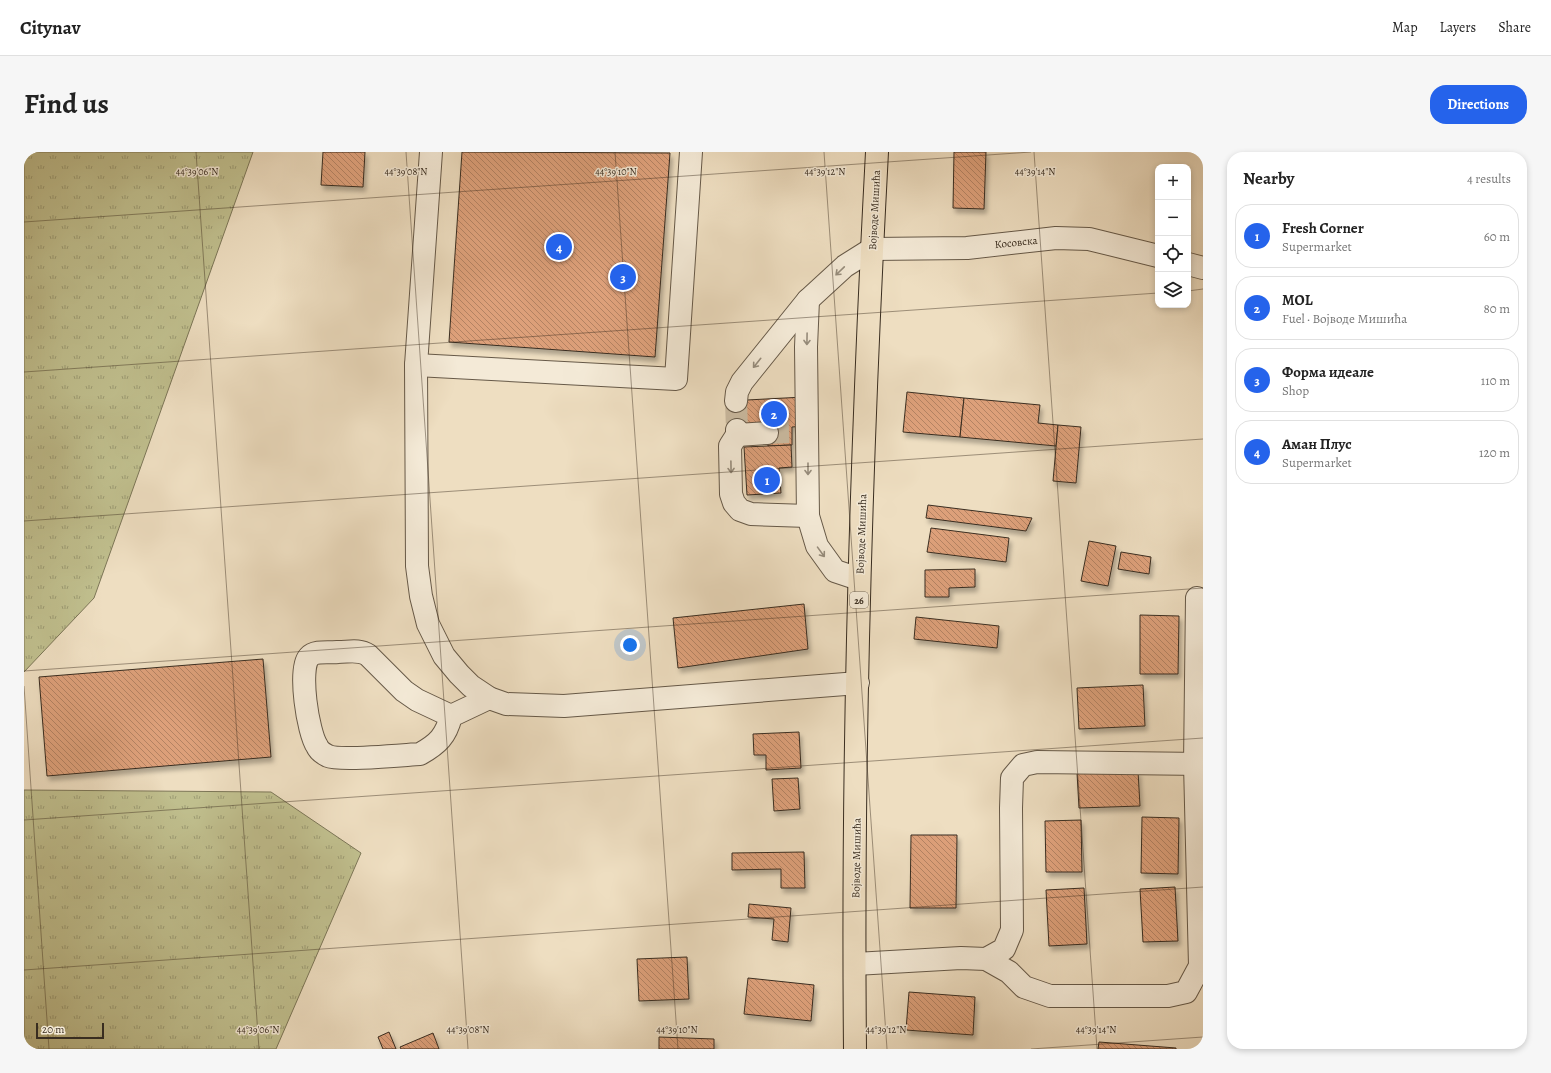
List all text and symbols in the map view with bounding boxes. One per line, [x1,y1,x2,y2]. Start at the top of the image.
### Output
text: Citynav [20,15,81,41]
text: Map [1392,18,1418,37]
text: Layers [1440,18,1476,37]
text: Share [1498,18,1531,37]
text: Find us [24,85,109,123]
button: Directions [1430,85,1527,124]
map controls [1155,164,1191,308]
button: + [1155,164,1191,200]
text: 44°39'06"N [176,165,218,178]
text: 44°39'08"N [385,165,427,178]
text: 44°39'10"N [595,165,637,178]
text: 44°39'12"N [805,165,845,178]
text: 44°39'14"N [1015,165,1055,178]
text: Nearby [1243,167,1294,190]
street label: Војводе Мишића [865,169,884,250]
text: 4 results [1467,170,1511,187]
button: − [1155,200,1191,236]
text: Fresh Corner [1282,218,1364,238]
text: 1 [1255,228,1259,245]
text: 60 m [1484,228,1510,245]
pin: 4 [546,232,572,262]
street label: Косовска [994,233,1039,252]
button: locate [1155,236,1191,272]
text: Supermarket [1282,238,1352,255]
pin: 3 [610,262,636,292]
one-way arrow [835,266,845,276]
button: layers [1155,272,1191,308]
text: MOL [1282,290,1313,310]
text: 2 [1254,300,1260,317]
text: 80 m [1483,300,1510,317]
text: Fuel · Војводе Мишића [1282,310,1407,327]
one-way arrow [803,332,810,345]
one-way arrow [752,358,761,369]
text: Форма идеале [1282,362,1374,382]
text: 3 [1254,372,1260,389]
text: 110 m [1481,372,1510,389]
text: Shop [1282,382,1309,399]
pin: 2 [761,399,787,429]
text: Аман Плус [1282,434,1352,454]
text: 4 [1254,444,1260,461]
text: 120 m [1479,444,1510,461]
text: Supermarket [1282,454,1352,471]
one-way arrow [727,460,735,473]
one-way arrow [804,462,811,475]
pin: 1 [754,465,780,495]
street label: Војводе Мишића [853,493,870,574]
one-way arrow [817,547,826,558]
road number: 26 [850,592,868,608]
your location [620,635,640,655]
street label: Војводе Мишића [848,817,865,898]
scale bar [36,1021,104,1040]
text: 20 m [42,1022,64,1037]
text: 44°39'06"N [237,1023,279,1036]
text: 44°39'08"N [447,1023,489,1036]
text: 44°39'10"N [656,1023,698,1036]
text: 44°39'12"N [866,1023,906,1036]
text: 44°39'14"N [1076,1023,1116,1036]

